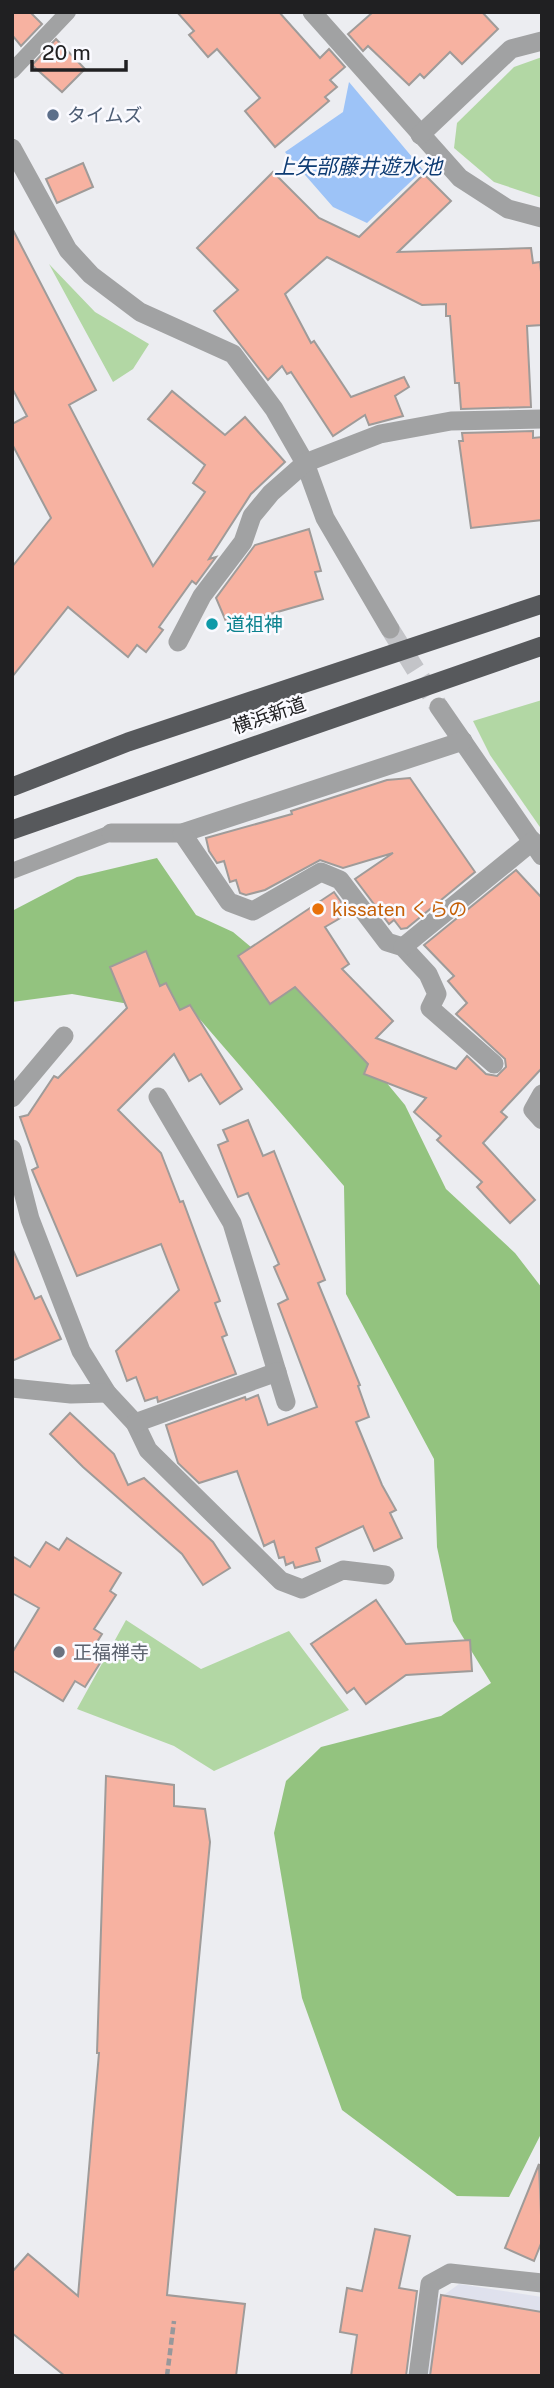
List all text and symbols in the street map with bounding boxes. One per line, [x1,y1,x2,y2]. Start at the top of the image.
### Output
scale bar [32,28,126,72]
text: 20 m [42,40,91,65]
place label: タイムズ [67,104,143,126]
marker: タイムズ [45,107,61,123]
water label: 上矢部藤井遊水池 [274,154,444,179]
place label: 道祖神 [226,613,283,635]
marker: 道祖神 [204,616,220,632]
street label: 横浜新道 [229,692,309,738]
place label: kissaten くらの [332,898,467,920]
marker: kissaten くらの [310,901,326,917]
place label: 正福禅寺 [73,1641,149,1663]
marker: 正福禅寺 [51,1644,67,1660]

